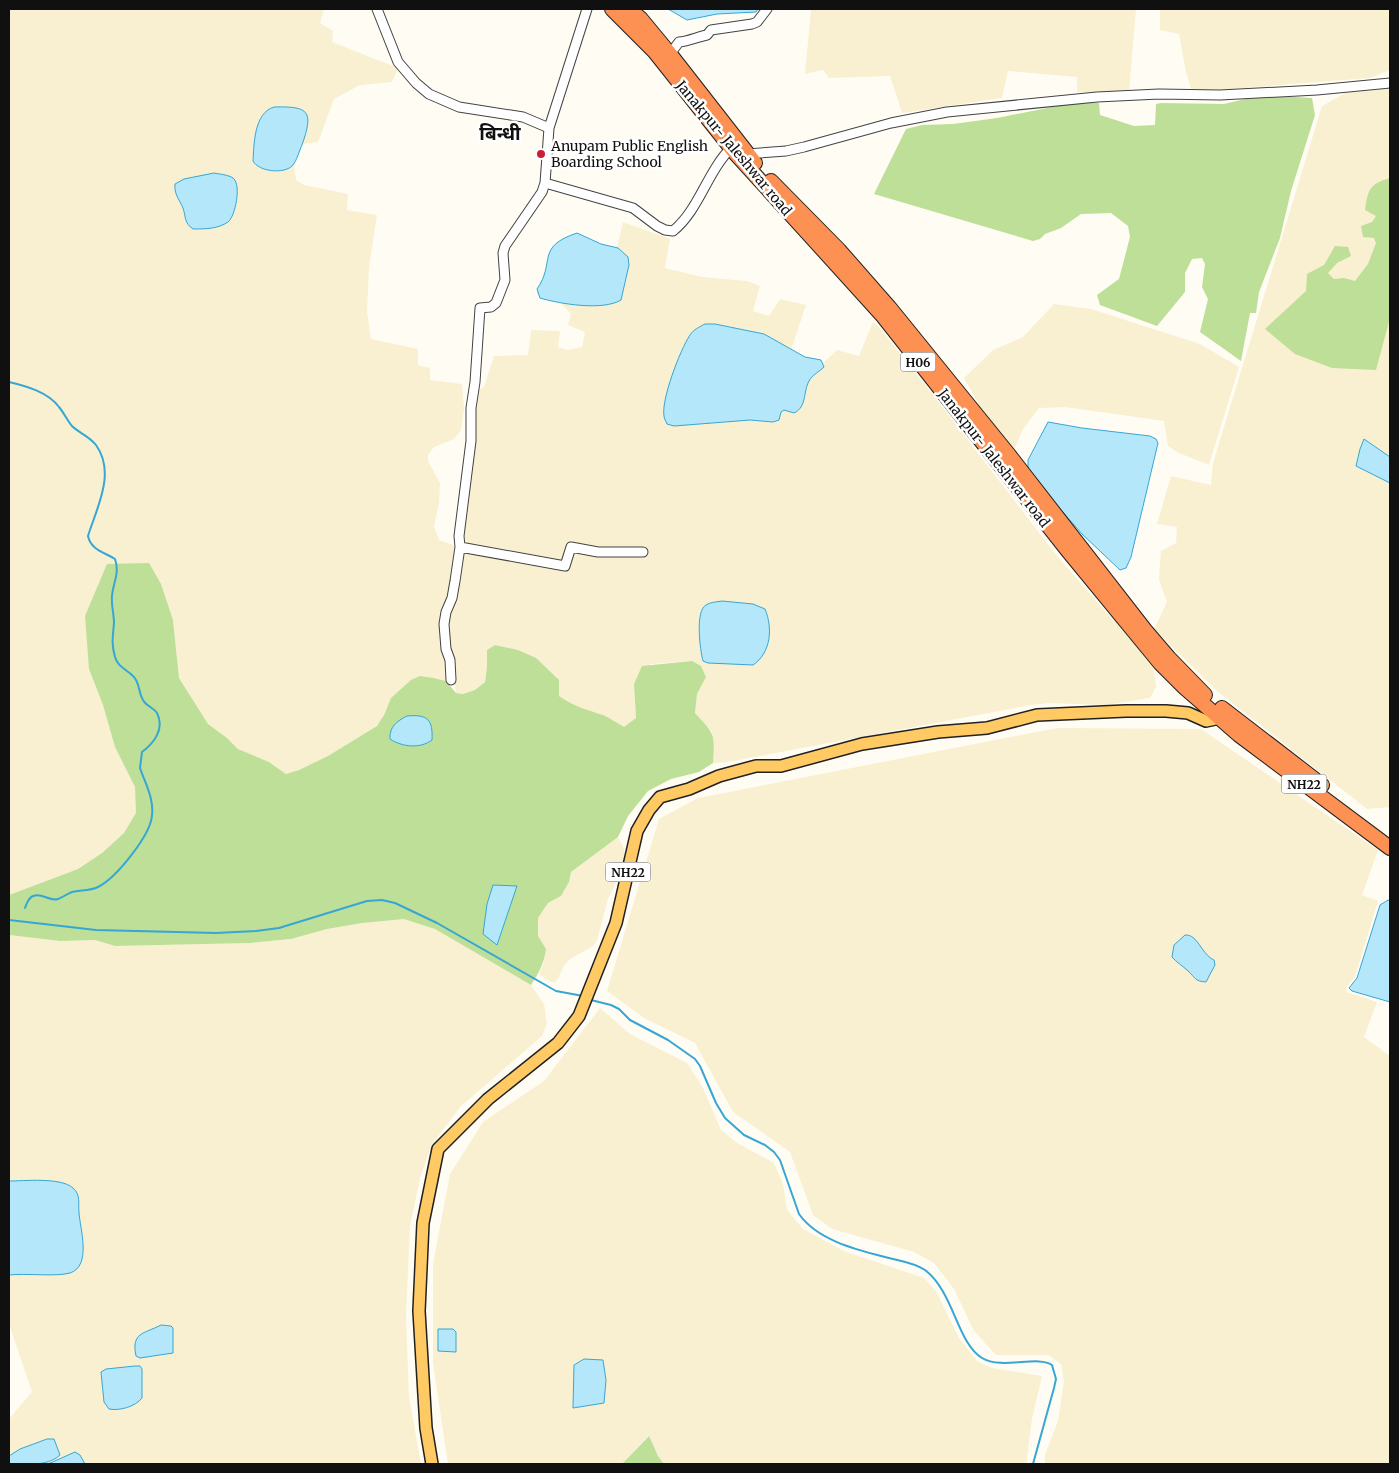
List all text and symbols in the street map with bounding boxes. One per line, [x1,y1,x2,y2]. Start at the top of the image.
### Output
street label: Janakpur- Jaleshwar road [672,76,796,220]
district label: बिन्धी [479,121,521,145]
place label: Anupam Public English Boarding School [550,137,708,171]
marker: Anupam Public English Boarding School [535,148,547,160]
road number: H06 [900,352,936,372]
street label: Janakpur- Jaleshwar road [934,384,1054,531]
road number: NH22 [1282,774,1326,794]
road number: NH22 [606,862,650,882]

